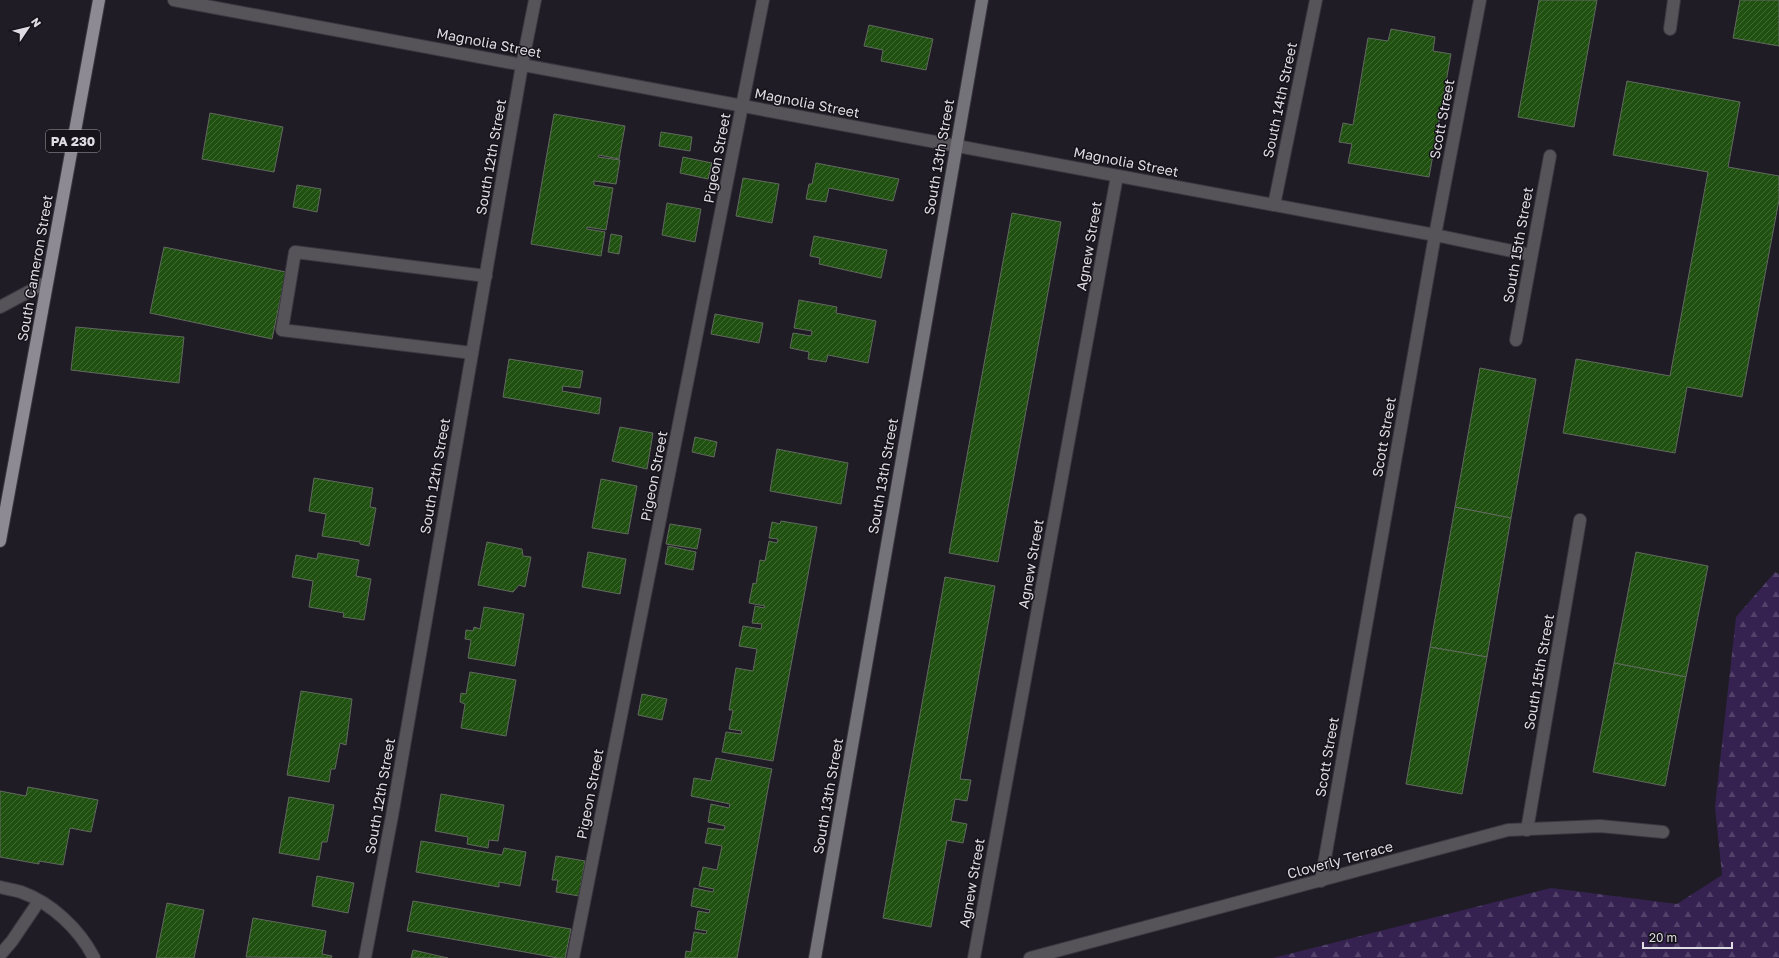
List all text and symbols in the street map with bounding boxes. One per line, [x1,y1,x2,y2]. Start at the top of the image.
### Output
north arrow [8,8,48,48]
text: N [29,15,44,29]
street label: Magnolia Street [435,24,543,61]
street label: South 14th Street [1259,40,1300,159]
street label: Scott Street [1425,78,1458,160]
street label: Magnolia Street [753,84,861,121]
street label: South 13th Street [920,97,957,216]
street label: South 12th Street [472,98,509,216]
street label: Pigeon Street [699,111,734,204]
road number: PA 230 [46,130,100,152]
street label: Magnolia Street [1072,143,1180,180]
street label: South 15th Street [1499,186,1536,304]
street label: South Cameron Street [13,193,56,343]
street label: Agnew Street [1072,200,1105,292]
street label: Scott Street [1368,396,1399,478]
street label: South 13th Street [864,416,901,535]
street label: South 12th Street [416,417,453,535]
street label: Pigeon Street [636,429,671,522]
street label: Agnew Street [1014,518,1047,610]
street label: South 15th Street [1520,613,1557,731]
street label: Scott Street [1311,716,1342,798]
street label: South 13th Street [809,736,846,855]
street label: South 12th Street [361,737,398,855]
street label: Pigeon Street [572,747,607,840]
street label: Agnew Street [955,837,988,929]
street label: Cloverly Terrace [1285,837,1395,882]
scale bar [1643,924,1732,950]
text: 20 m [1649,930,1677,945]

